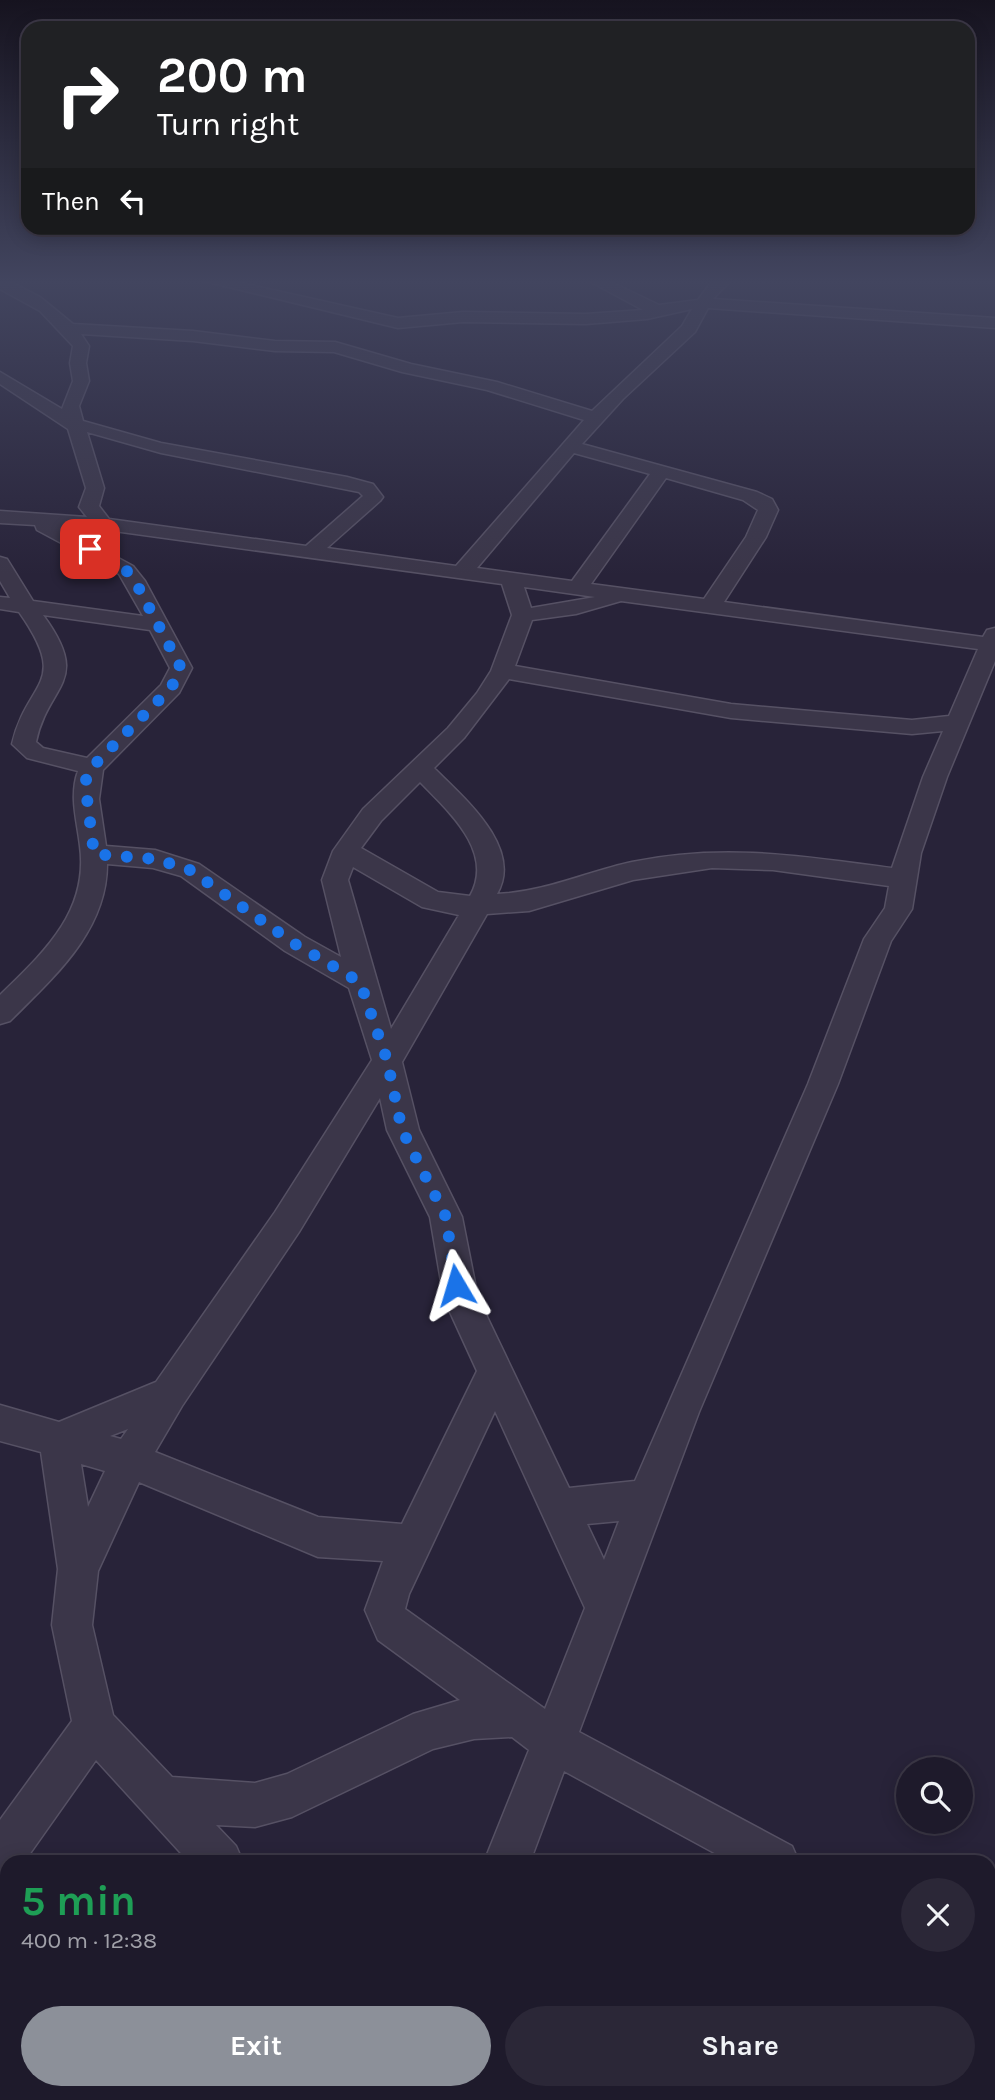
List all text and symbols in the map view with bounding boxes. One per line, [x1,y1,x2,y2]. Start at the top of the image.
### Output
text: 200 m [157,47,308,104]
icon: right [42,49,133,140]
text: Turn right [157,106,299,143]
icon: left [114,182,152,220]
text: Then [42,186,100,217]
pin [60,519,120,579]
icon: arrive [71,530,109,568]
position arrow [419,1248,493,1322]
map controls [896,1757,973,1834]
button: search [896,1757,973,1834]
text: 5 min [21,1876,136,1926]
button: close [901,1878,975,1952]
text: 400 m · 12:38 [21,1927,157,1954]
button: Exit [21,2006,491,2086]
button: Share [505,2006,975,2086]

